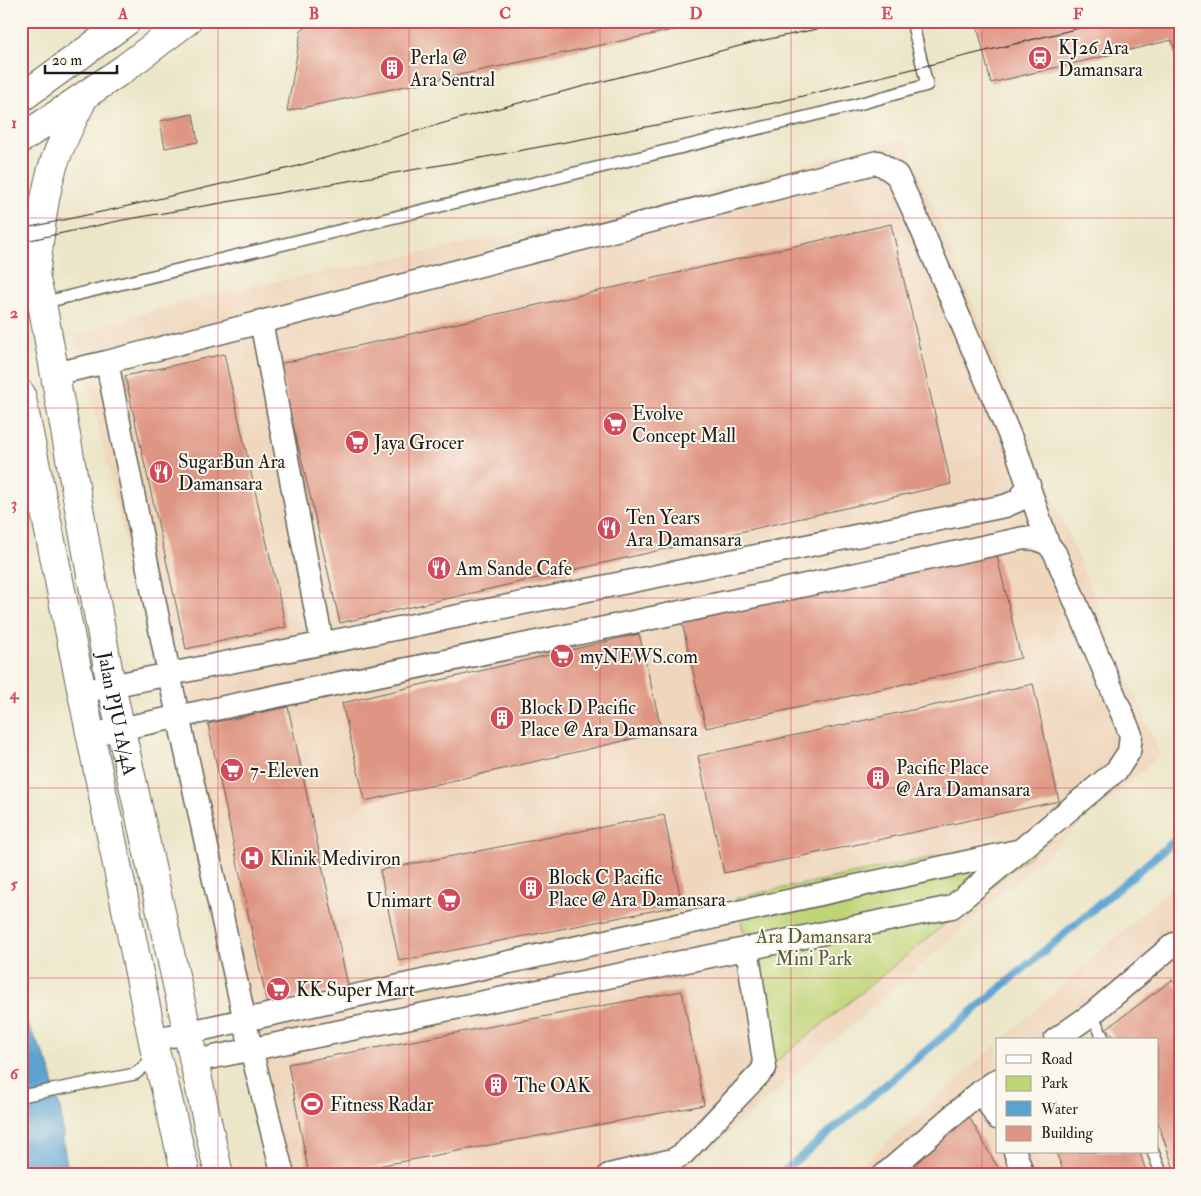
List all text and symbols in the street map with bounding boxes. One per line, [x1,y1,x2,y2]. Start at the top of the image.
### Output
text: A [117,4,129,24]
text: B [309,4,319,24]
text: C [499,4,511,24]
text: D [689,4,703,24]
text: E [881,4,893,24]
text: F [1073,4,1083,24]
place label: KJ26 Ara Damansara [1058,36,1143,82]
scale bar [45,42,118,74]
station icon: KJ26 Ara Damansara [1027,45,1053,71]
place label: Perla @ Ara Sentral [409,46,495,92]
text: 20 m [52,51,82,70]
building icon: Perla @ Ara Sentral [379,55,405,81]
text: 1 [11,113,17,133]
text: 2 [10,303,18,323]
place label: Evolve Concept Mall [632,402,736,449]
supermarket icon: Evolve Concept Mall [602,411,628,437]
supermarket icon: Jaya Grocer [344,429,370,455]
place label: Jaya Grocer [373,431,464,455]
place label: SugarBun Ara Damansara [178,450,286,496]
restaurant icon: SugarBun Ara Damansara [148,459,174,485]
text: 3 [11,494,17,514]
place label: Ten Years Ara Damansara [625,506,742,552]
restaurant icon: Ten Years Ara Damansara [596,515,622,541]
restaurant icon: Am Sande Cafe [426,555,452,581]
place label: Am Sande Cafe [455,557,572,581]
supermarket icon: myNEWS.com [549,643,575,669]
place label: myNEWS.com [580,645,698,669]
street label: Jalan PJU 1A/4A [92,649,142,778]
text: 4 [9,684,20,704]
place label: Block D Pacific Place @ Ara Damansara [520,696,698,742]
building icon: Block D Pacific Place @ Ara Damansara [489,705,515,731]
place label: Pacific Place @ Ara Damansara [896,756,1031,802]
supermarket icon: 7-Eleven [219,757,245,783]
place label: 7-Eleven [250,759,319,783]
building icon: Pacific Place @ Ara Damansara [865,765,891,791]
hospital icon: Klinik Mediviron [239,845,265,871]
place label: Klinik Mediviron [270,847,401,871]
place label: Block C Pacific Place @ Ara Damansara [548,866,726,912]
text: 5 [10,874,18,894]
building icon: Block C Pacific Place @ Ara Damansara [518,875,544,901]
supermarket icon: Unimart [436,887,462,913]
place label: Unimart [366,889,432,913]
park label: Ara Damansara Mini Park [755,925,872,971]
supermarket icon: KK Super Mart [265,976,291,1002]
place label: KK Super Mart [296,978,415,1003]
legend [996,1038,1158,1154]
text: Road [1041,1050,1073,1069]
text: 6 [10,1064,20,1084]
building icon: The OAK [483,1072,509,1098]
place label: The OAK [514,1074,591,1098]
text: Park [1041,1074,1068,1093]
sports icon: Fitness Radar [299,1091,325,1117]
place label: Fitness Radar [330,1093,433,1117]
text: Water [1040,1100,1078,1119]
text: Building [1041,1124,1093,1143]

